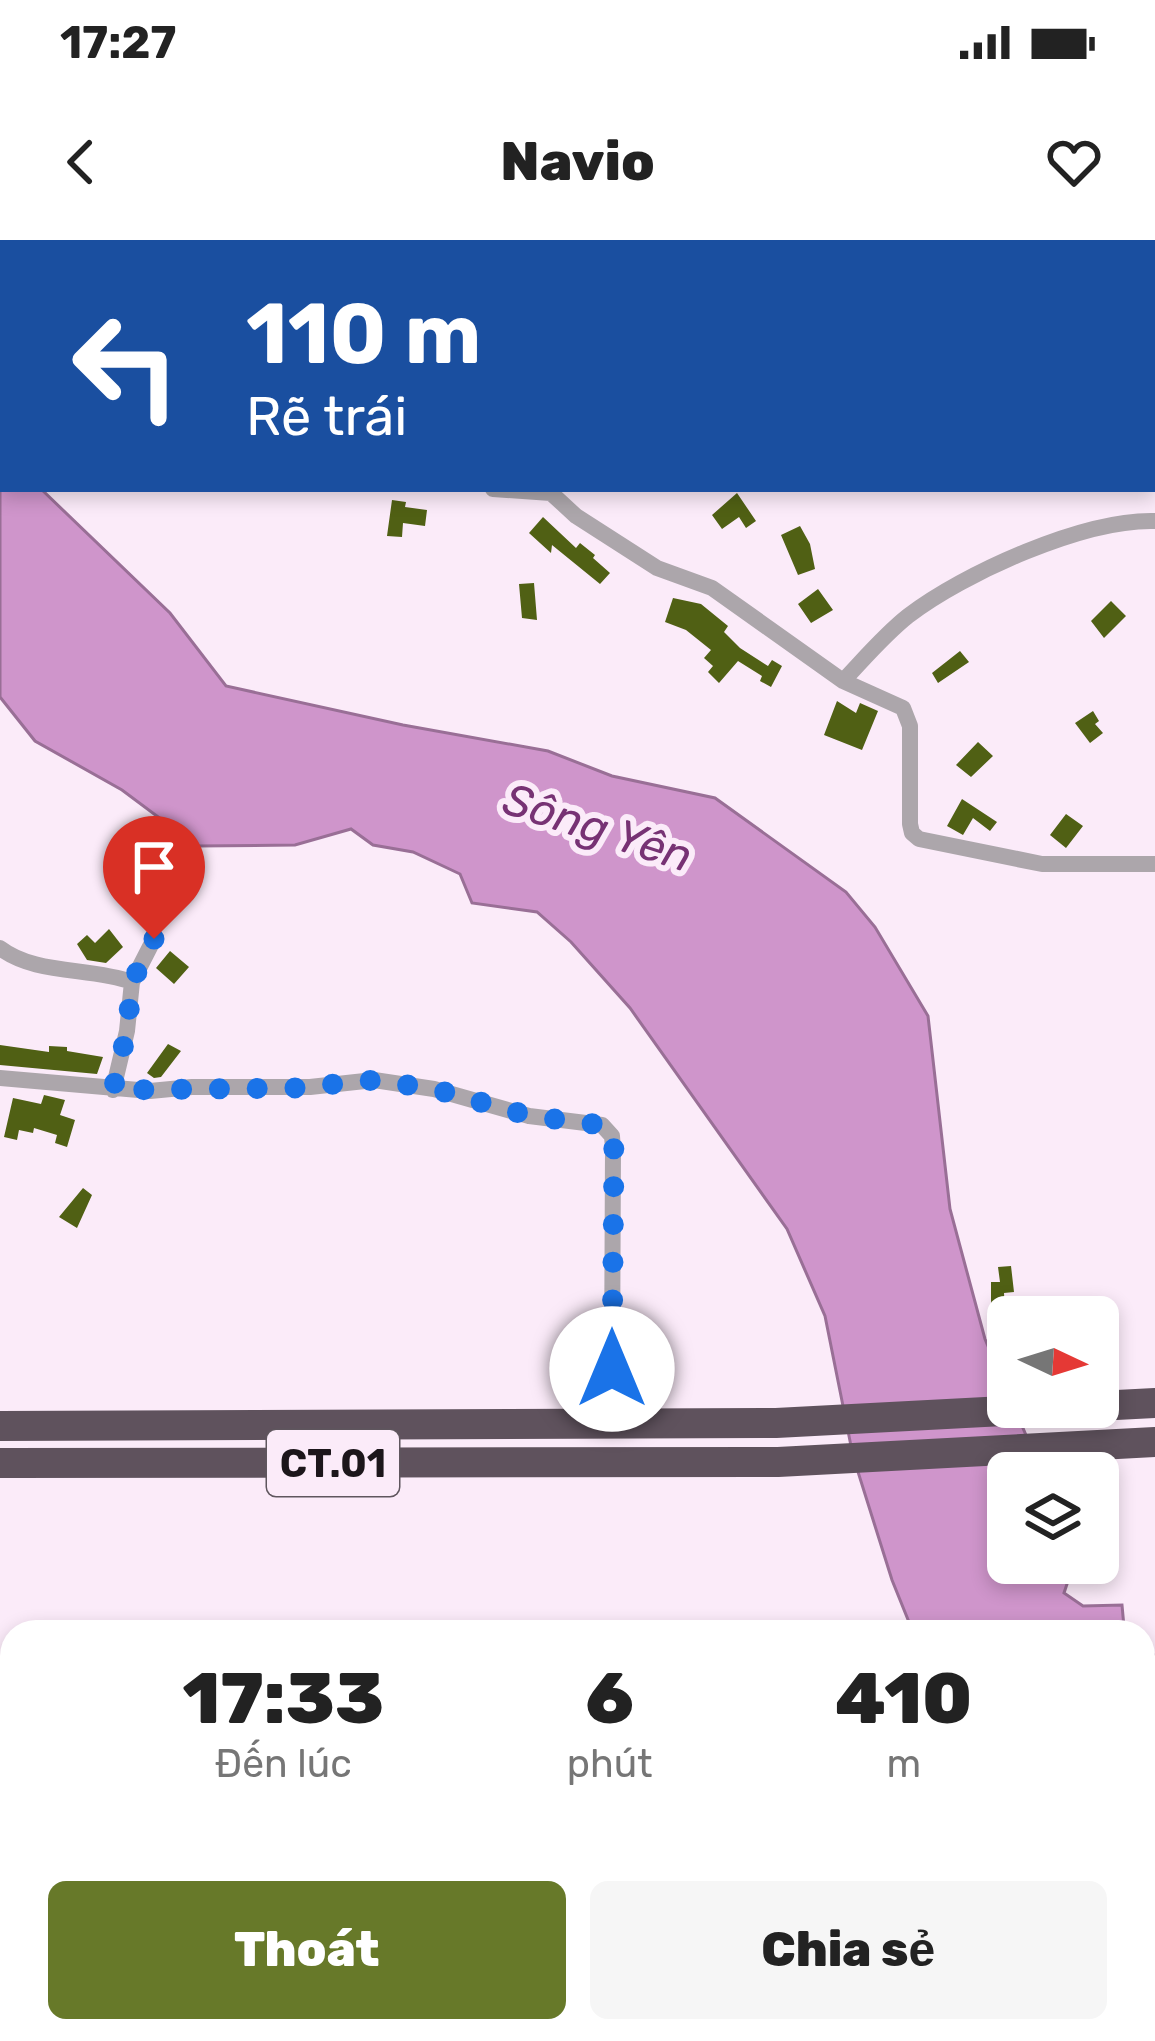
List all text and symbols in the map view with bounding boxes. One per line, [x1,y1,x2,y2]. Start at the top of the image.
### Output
text: 17:27 [60,16,176,69]
icon: back [48,129,114,195]
icon: heart [1041,129,1107,195]
text: Navio [500,130,655,194]
text: 110 m [246,284,481,384]
icon: left [48,288,204,444]
text: Rẽ trái [246,385,407,449]
water label: Sông Yên [497,772,699,883]
pin [103,816,205,939]
icon: arrive [121,834,187,900]
north arrow [987,1296,1119,1428]
map controls [987,1296,1119,1584]
position arrow [549,1306,675,1432]
road number: CT.01 [267,1430,399,1496]
button: layers [987,1452,1119,1584]
text: 17:33 [183,1656,384,1741]
text: 6 [585,1656,634,1741]
text: 410 [835,1656,972,1741]
text: Đến lúc [215,1741,352,1787]
text: phút [567,1741,653,1787]
text: m [886,1741,921,1787]
button: Thoát [48,1881,566,2019]
button: Chia sẻ [590,1881,1107,2019]

